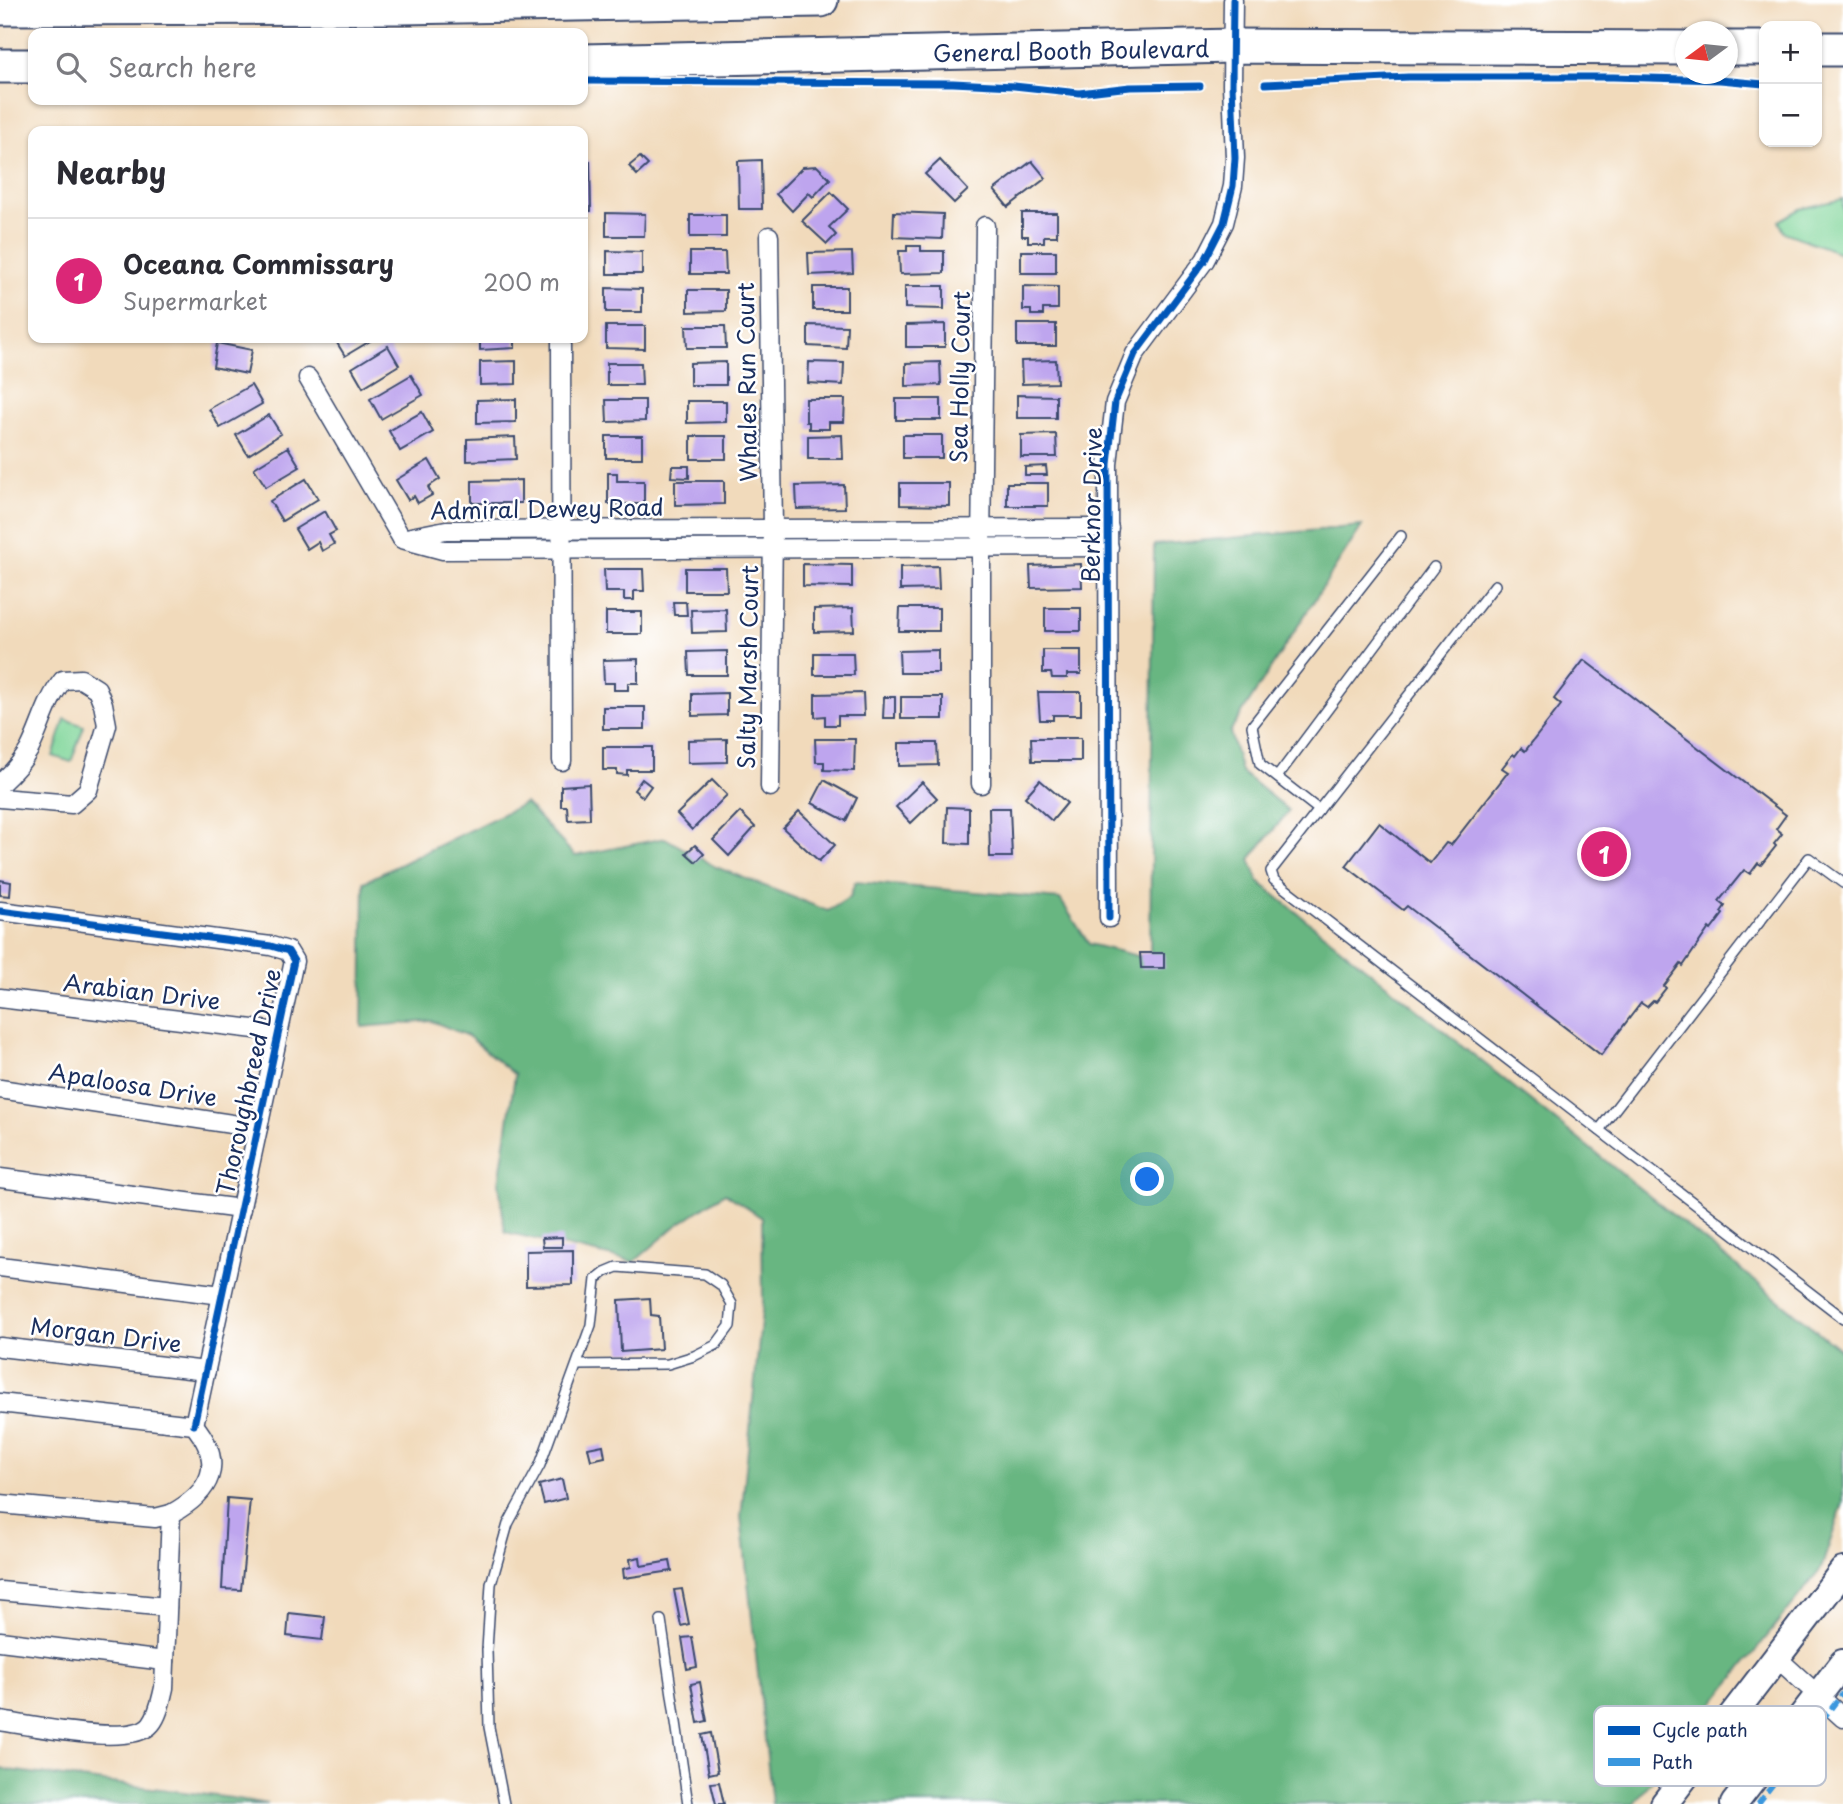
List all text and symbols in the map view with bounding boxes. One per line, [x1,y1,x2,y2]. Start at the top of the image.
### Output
north arrow [1675,21,1738,84]
map controls [1759,21,1822,147]
button: + [1759,21,1822,84]
search box [28,28,588,105]
street label: General Booth Boulevard [933,30,1209,70]
text: Search here [108,47,257,86]
icon: search [52,48,90,86]
button: − [1759,84,1822,147]
text: Nearby [56,149,166,194]
text: Oceana Commissary [123,244,394,283]
text: 1 [74,264,85,299]
text: 200 m [483,264,560,299]
street label: Whales Run Court [727,282,765,482]
text: Supermarket [123,283,267,318]
street label: Sea Holly Court [940,291,978,463]
street label: Berknor Drive [1072,427,1110,583]
street label: Admiral Dewey Road [430,488,664,528]
street label: Salty Marsh Court [728,565,766,769]
pin: 1 [1581,828,1627,880]
street label: Arabian Drive [61,964,223,1018]
street label: Thoroughbreed Drive [207,965,289,1199]
street label: Apaloosa Drive [46,1053,220,1115]
your location [1130,1162,1164,1196]
street label: Morgan Drive [28,1307,184,1361]
legend [1594,1706,1826,1786]
text: Cycle path [1652,1715,1748,1743]
text: Path [1652,1747,1693,1775]

